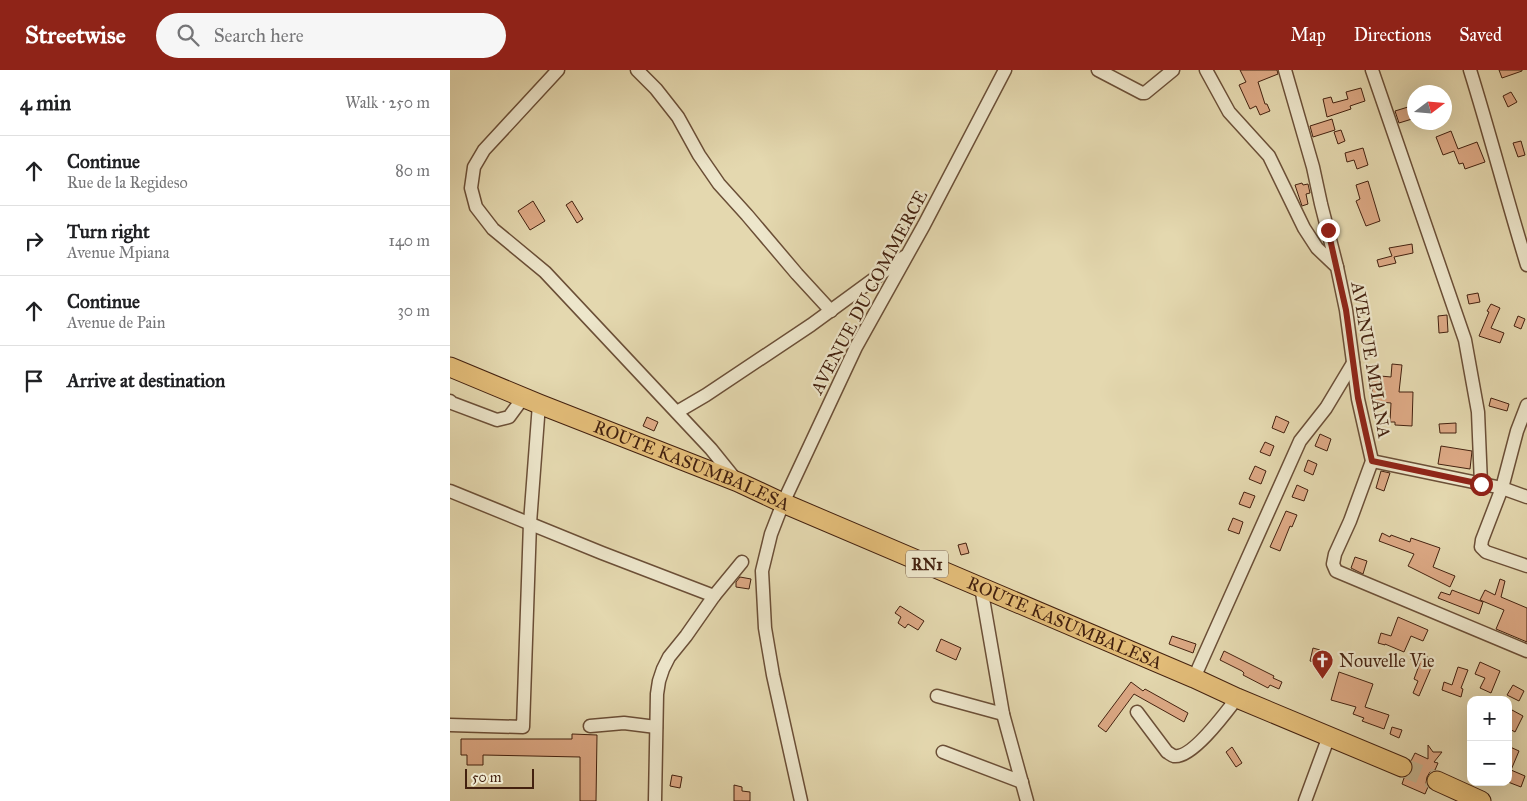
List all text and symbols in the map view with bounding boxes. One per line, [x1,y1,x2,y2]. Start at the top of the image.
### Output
search box [156,13,506,58]
text: Streetwise [25,20,126,50]
icon: search [174,21,202,49]
text: Search here [214,24,304,47]
text: Map [1290,24,1326,46]
text: Directions [1354,24,1431,46]
text: Saved [1459,24,1502,46]
north arrow [1407,85,1452,130]
text: 4 min [20,90,71,116]
text: Walk · 250 m [345,93,430,112]
text: Continue [67,150,140,173]
icon: ahead [20,157,48,185]
text: 80 m [395,161,430,180]
text: Rue de la Regideso [67,173,188,192]
street label: AVENUE DU COMMERCE [805,186,932,399]
route end [1317,219,1340,242]
text: Turn right [67,220,150,243]
icon: right [20,227,48,255]
text: 140 m [389,231,430,250]
text: Avenue Mpiana [67,243,169,262]
street label: AVENUE MPIANA [1346,279,1396,440]
text: Continue [67,290,140,313]
icon: ahead [20,297,48,325]
text: 30 m [397,301,430,320]
text: Avenue de Pain [67,313,165,332]
icon: arrive [20,367,48,395]
text: Arrive at destination [67,369,225,392]
street label: ROUTE KASUMBALESA [591,416,793,516]
route start [1470,473,1493,496]
road number: RN1 [906,550,948,578]
street label: ROUTE KASUMBALESA [964,572,1166,674]
church icon: Nouvelle Vie [1311,649,1335,680]
place label: Nouvelle Vie [1339,650,1435,672]
map controls [1467,696,1512,786]
button: + [1467,696,1512,741]
button: − [1467,741,1512,786]
scale bar [465,766,534,789]
text: 50 m [472,769,501,786]

